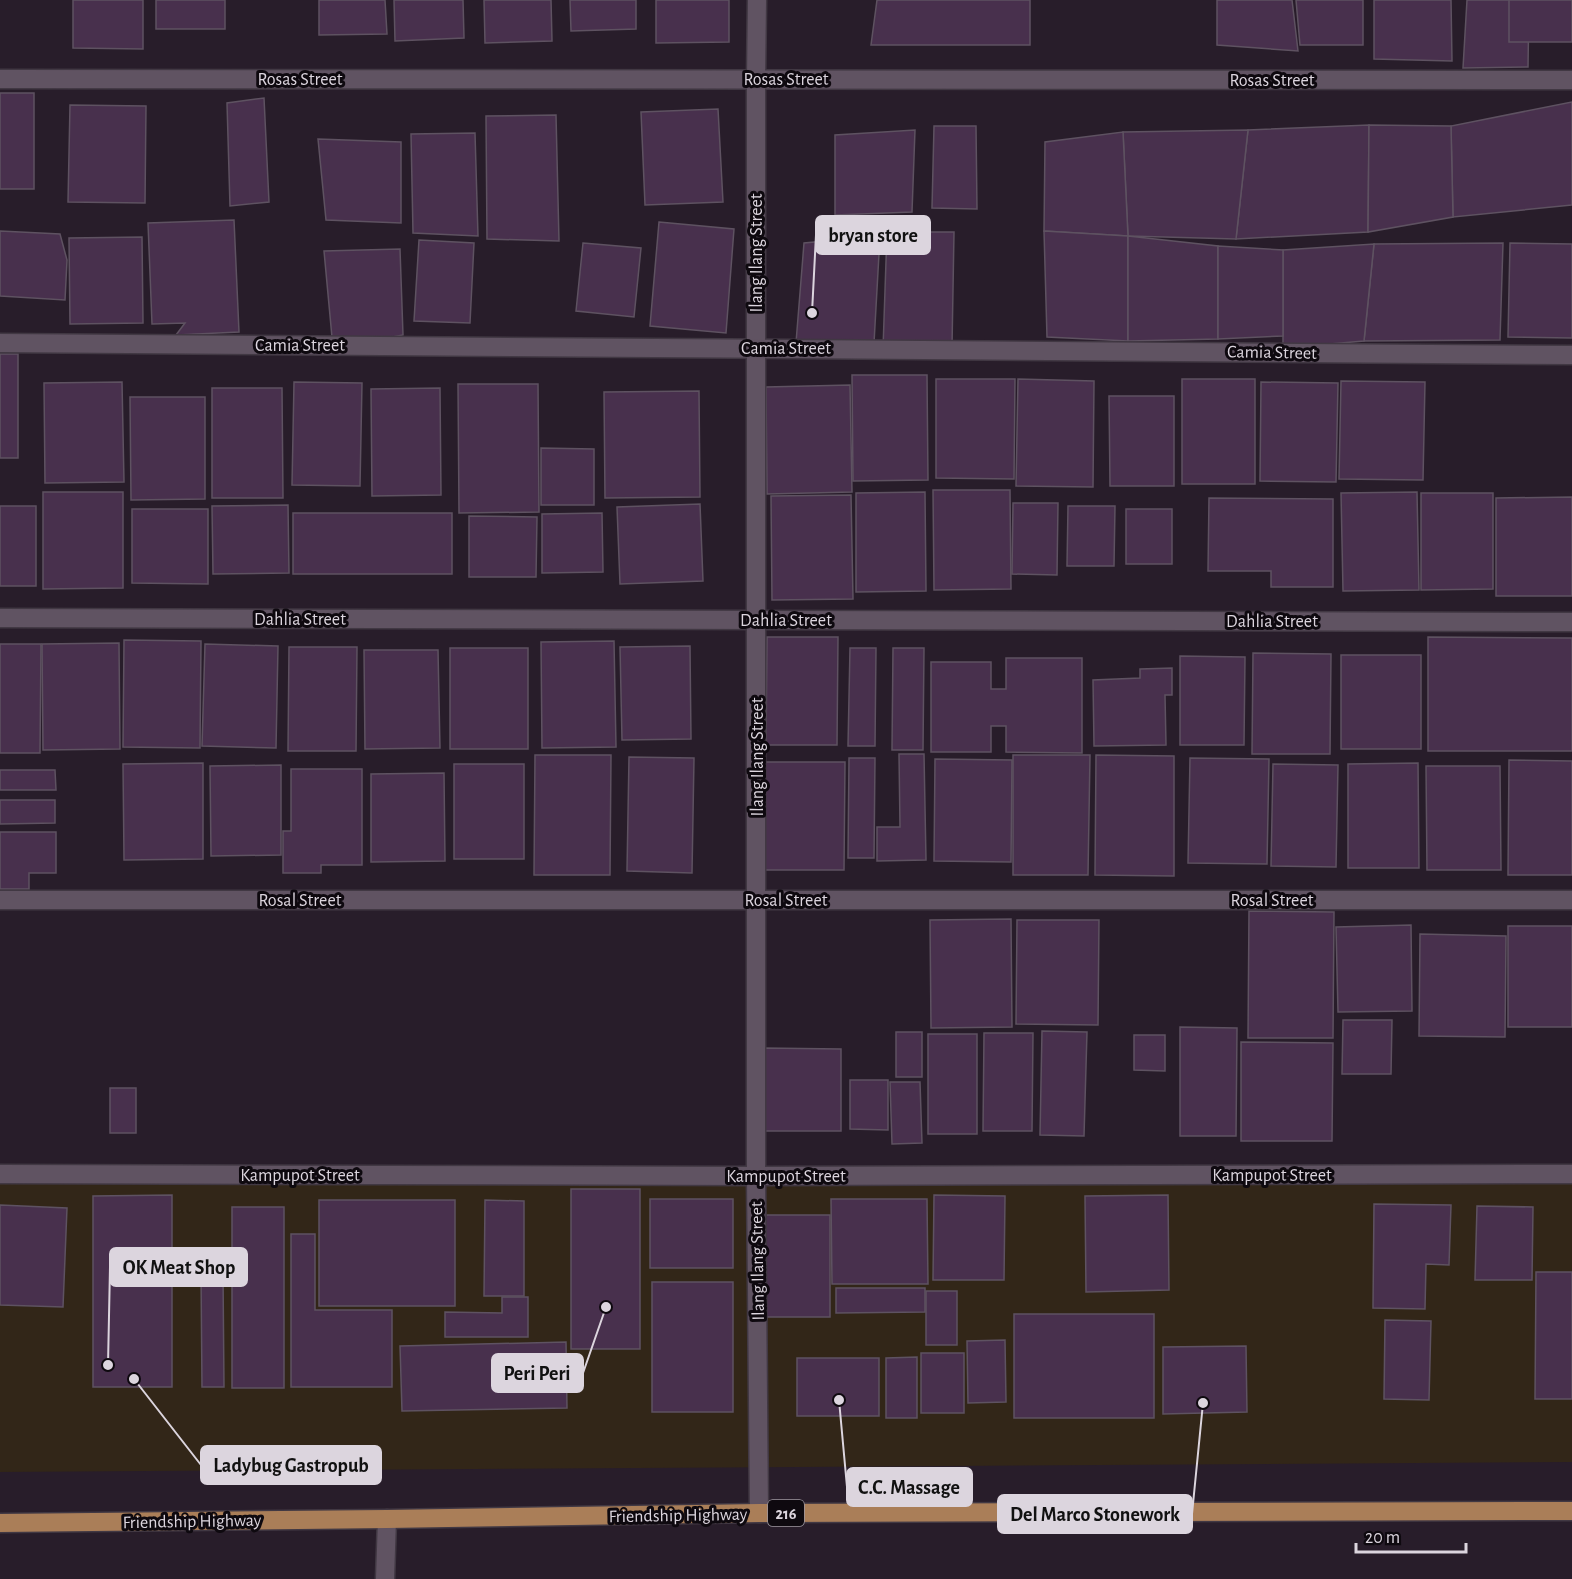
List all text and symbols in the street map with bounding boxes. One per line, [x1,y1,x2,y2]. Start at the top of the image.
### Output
street label: Rosas Street [257,71,343,89]
street label: Rosas Street [743,71,829,89]
street label: Rosas Street [1229,72,1315,90]
street label: Ilang Ilang Street [748,193,766,313]
callout: bryan store [816,216,930,254]
text: bryan store [828,226,918,246]
street label: Camia Street [255,337,345,355]
street label: Camia Street [741,340,831,358]
street label: Camia Street [1227,343,1317,363]
street label: Dahlia Street [254,611,346,629]
street label: Dahlia Street [740,612,832,630]
street label: Dahlia Street [1226,613,1318,631]
street label: Ilang Ilang Street [749,697,767,817]
street label: Rosal Street [259,892,342,910]
street label: Rosal Street [745,892,828,910]
street label: Rosal Street [1231,892,1314,910]
street label: Kampupot Street [240,1167,360,1185]
street label: Kampupot Street [1212,1167,1332,1185]
street label: Kampupot Street [726,1168,846,1186]
street label: Ilang Ilang Street [748,1201,768,1321]
callout: OK Meat Shop [110,1248,247,1286]
text: OK Meat Shop [123,1258,235,1278]
callout: Peri Peri [492,1354,583,1392]
text: Peri Peri [503,1364,571,1384]
callout: Ladybug Gastropub [201,1446,381,1484]
text: Ladybug Gastropub [213,1456,369,1476]
callout: C.C. Massage [847,1468,972,1506]
text: C.C. Massage [858,1478,960,1498]
callout: Del Marco Stonework [998,1495,1192,1533]
road number: 216 [768,1500,804,1526]
text: Del Marco Stonework [1010,1505,1180,1525]
street label: Friendship Highway [608,1506,748,1526]
street label: Friendship Highway [122,1512,262,1532]
scale bar [1356,1516,1466,1554]
text: 20 m [1365,1529,1400,1547]

